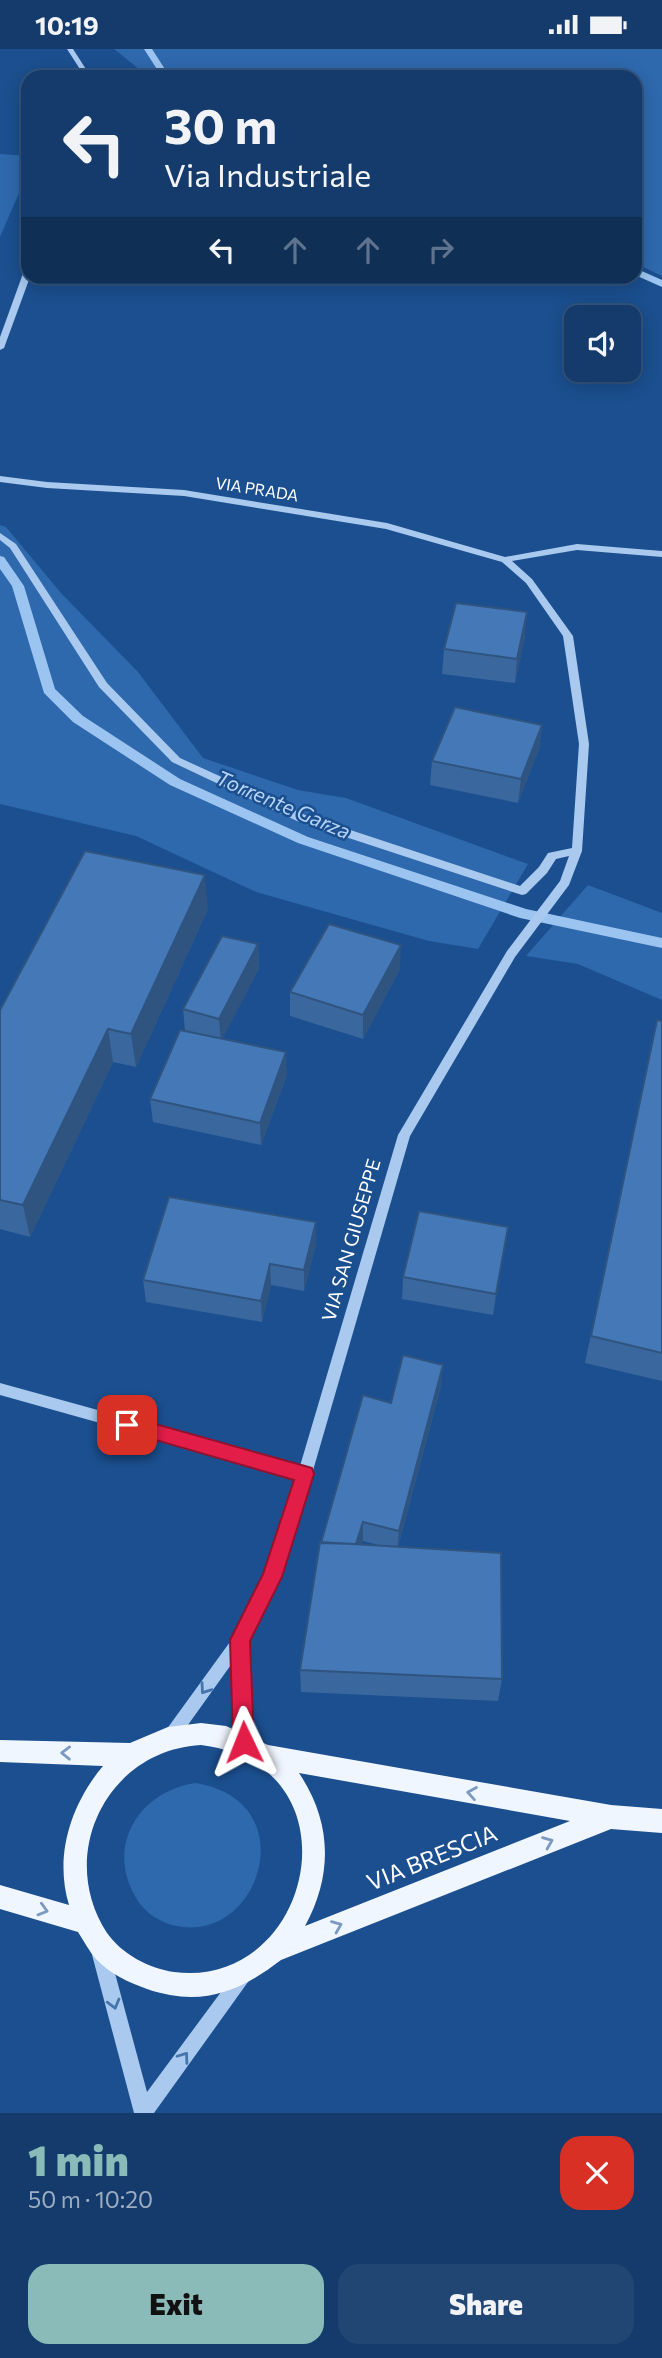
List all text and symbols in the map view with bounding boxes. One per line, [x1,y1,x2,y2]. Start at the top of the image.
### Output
text: 10:19 [35,9,99,40]
text: 30 m [164,94,277,154]
icon: left [49,98,140,189]
text: Via Industriale [164,154,371,194]
icon: left [203,231,241,269]
icon: ahead [276,231,314,269]
icon: ahead [349,231,387,269]
icon: right [422,231,460,269]
map controls [564,305,641,382]
button: sound [564,305,641,382]
street label: VIA PRADA [214,473,300,504]
water label: Torrente Garza [213,764,355,843]
street label: VIA SAN GIUSEPPE [316,1156,385,1324]
pin [97,1395,157,1455]
icon: arrive [108,1406,146,1444]
one-way arrow [201,1681,213,1694]
position arrow [207,1705,281,1779]
one-way arrow [60,1745,71,1761]
one-way arrow [466,1786,478,1801]
street label: VIA BRESCIA [362,1818,501,1896]
one-way arrow [542,1837,554,1851]
one-way arrow [37,1902,49,1917]
one-way arrow [330,1921,342,1935]
one-way arrow [106,1998,120,2010]
one-way arrow [176,2052,188,2065]
text: 1 min [28,2133,129,2185]
button: close [560,2136,634,2210]
text: 50 m · 10:20 [28,2185,153,2213]
button: Exit [28,2264,324,2344]
button: Share [338,2264,634,2344]

